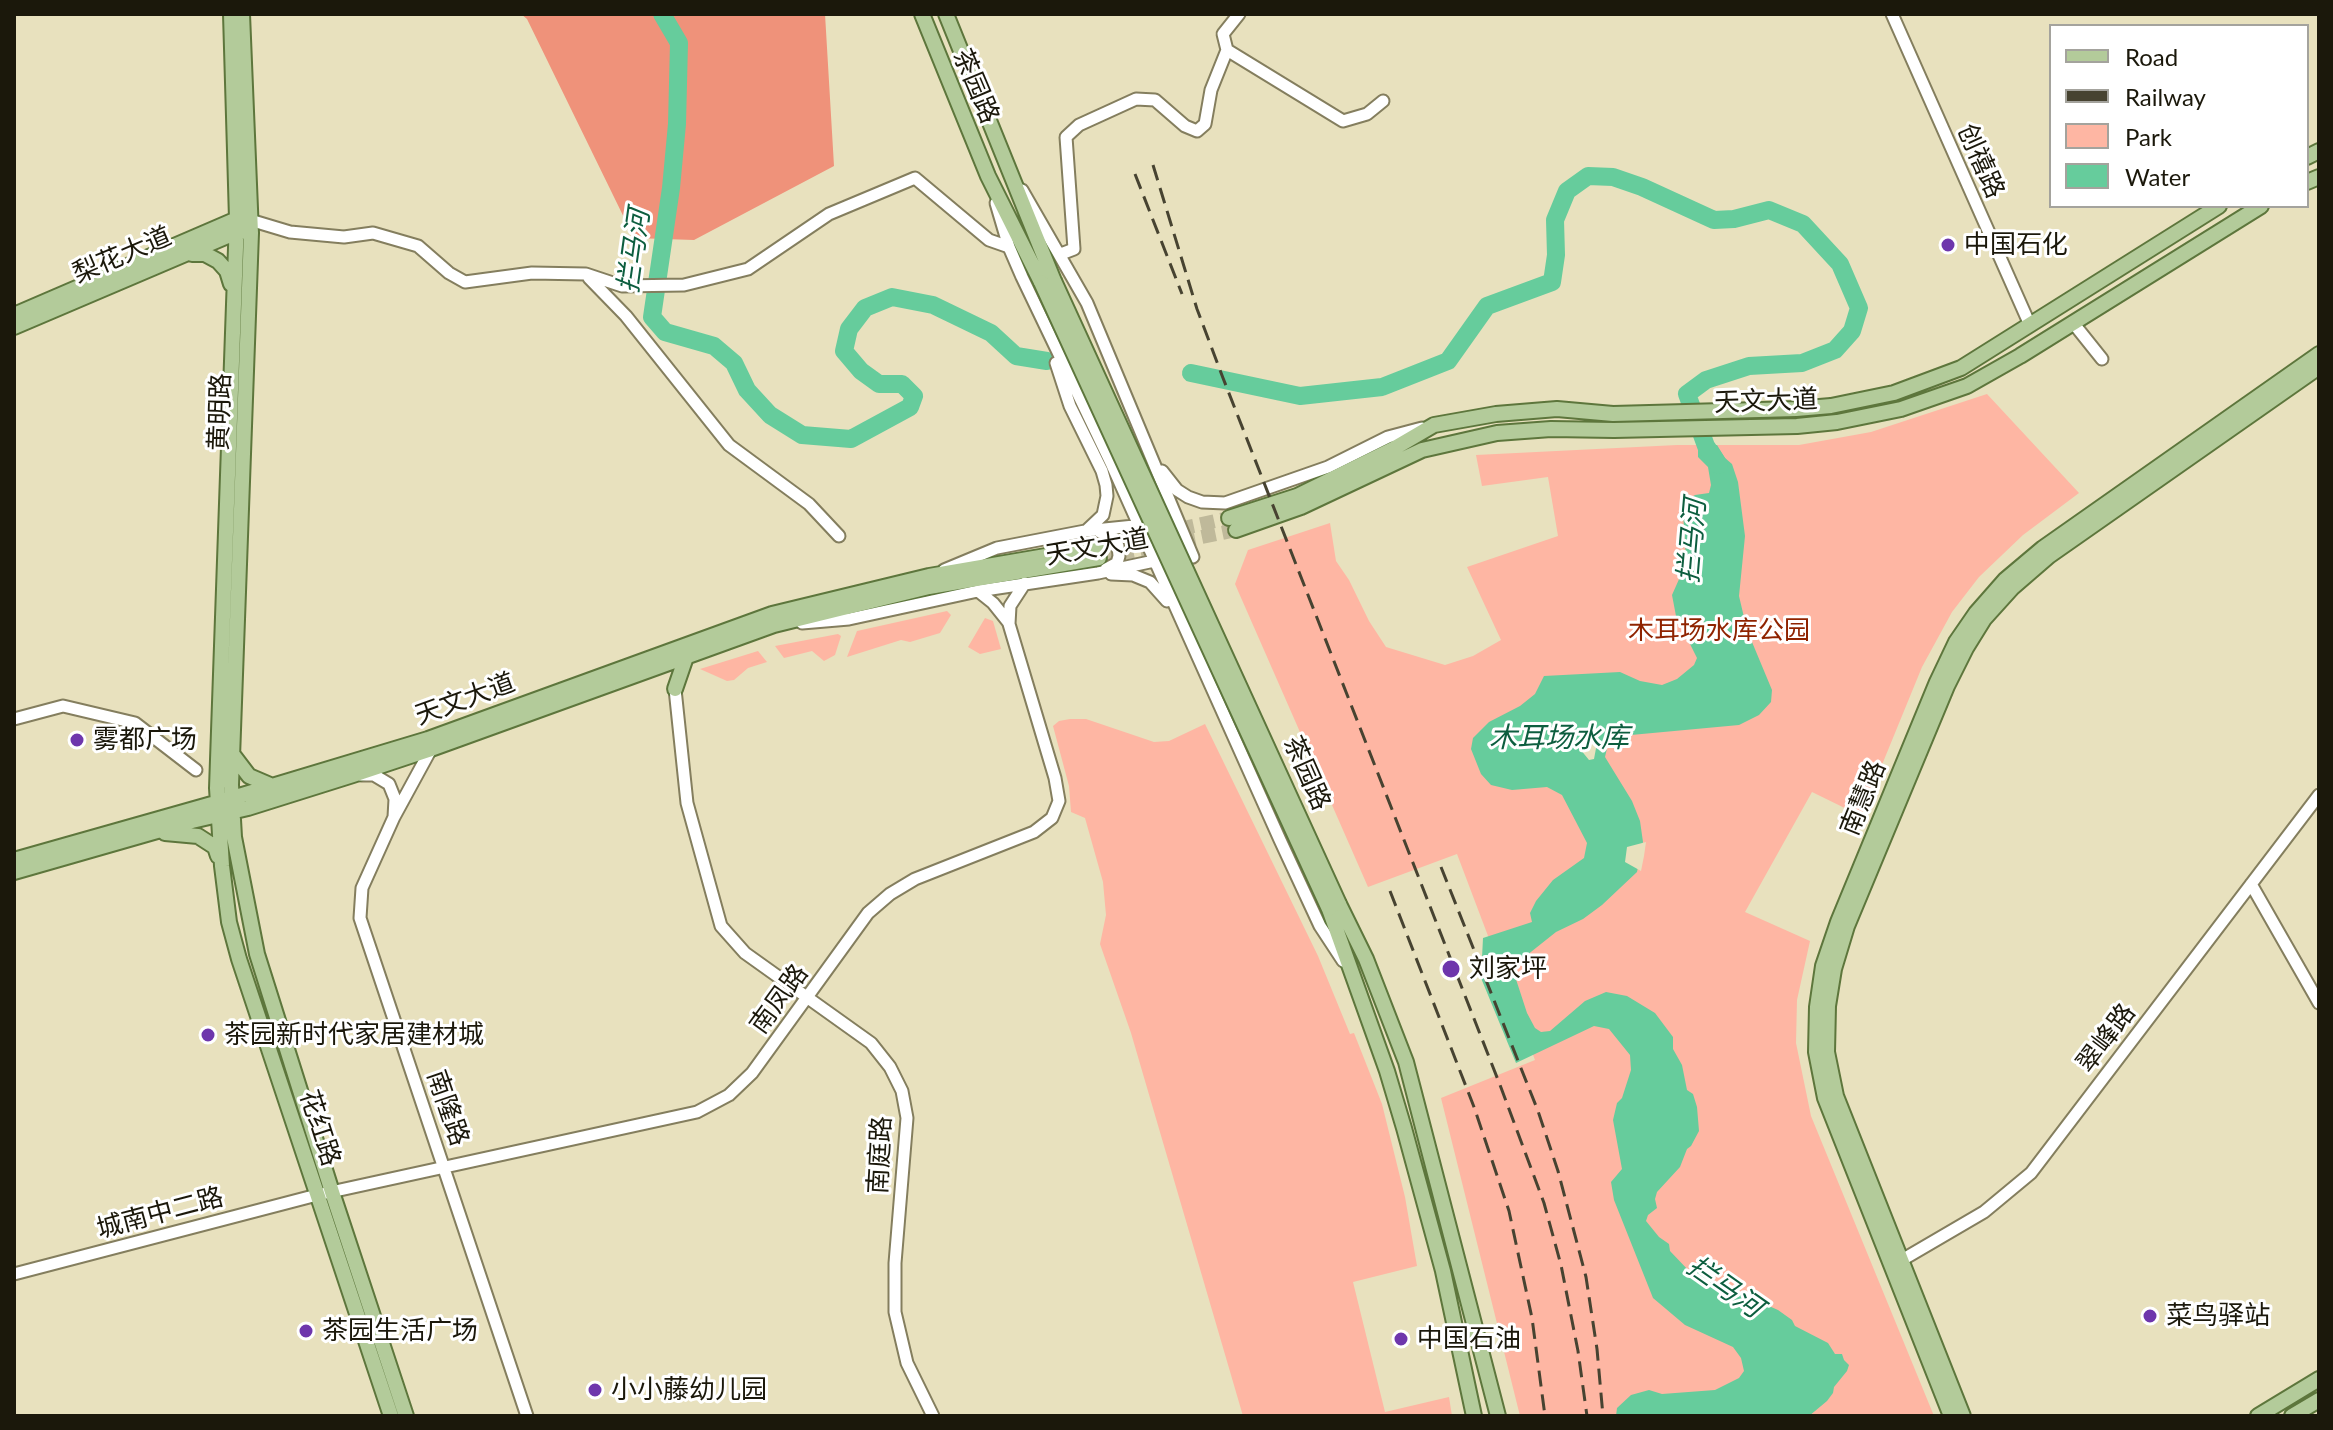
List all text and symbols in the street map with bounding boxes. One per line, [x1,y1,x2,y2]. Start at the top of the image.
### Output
legend [2049,24,2309,208]
text: Road [2125,42,2178,71]
street label: 茶园路 [946,44,1006,128]
text: Railway [2125,82,2206,111]
street label: 创禧路 [1951,119,2011,203]
text: Park [2125,122,2172,151]
text: Water [2125,162,2190,191]
water label: 拦马河 [612,207,656,295]
street label: 梨花大道 [68,220,176,290]
place label: 中国石化 [1964,229,2068,261]
marker: 中国石化 [1939,236,1957,254]
street label: 黄明路 [203,372,237,452]
street label: 天文大道 [1713,384,1819,418]
water label: 拦马河 [1672,498,1712,584]
street label: 天文大道 [1043,523,1151,571]
park label: 木耳场水库公园 [1628,615,1810,647]
street label: 天文大道 [411,667,519,731]
water label: 木耳场水库 [1489,721,1629,755]
place label: 雾都广场 [93,724,197,756]
marker: 雾都广场 [68,731,86,749]
street label: 茶园路 [1277,731,1337,815]
street label: 南慧路 [1834,756,1892,840]
place label: 刘家坪 [1469,953,1547,985]
street label: 南凤路 [743,958,815,1040]
marker: 刘家坪 [1440,958,1462,980]
street label: 翠峰路 [2070,997,2142,1079]
place label: 茶园新时代家居建材城 [224,1019,484,1051]
marker: 茶园新时代家居建材城 [199,1026,217,1044]
street label: 南隆路 [421,1066,475,1150]
street label: 花红路 [293,1086,347,1170]
street label: 南庭路 [862,1115,898,1195]
street label: 城南中二路 [93,1181,227,1245]
water label: 拦马河 [1681,1249,1769,1325]
place label: 菜鸟驿站 [2166,1300,2270,1332]
marker: 菜鸟驿站 [2141,1307,2159,1325]
place label: 茶园生活广场 [322,1315,478,1347]
marker: 茶园生活广场 [297,1322,315,1340]
place label: 中国石油 [1417,1323,1521,1355]
marker: 中国石油 [1392,1330,1410,1348]
place label: 小小藤幼儿园 [611,1374,767,1406]
marker: 小小藤幼儿园 [586,1381,604,1399]

